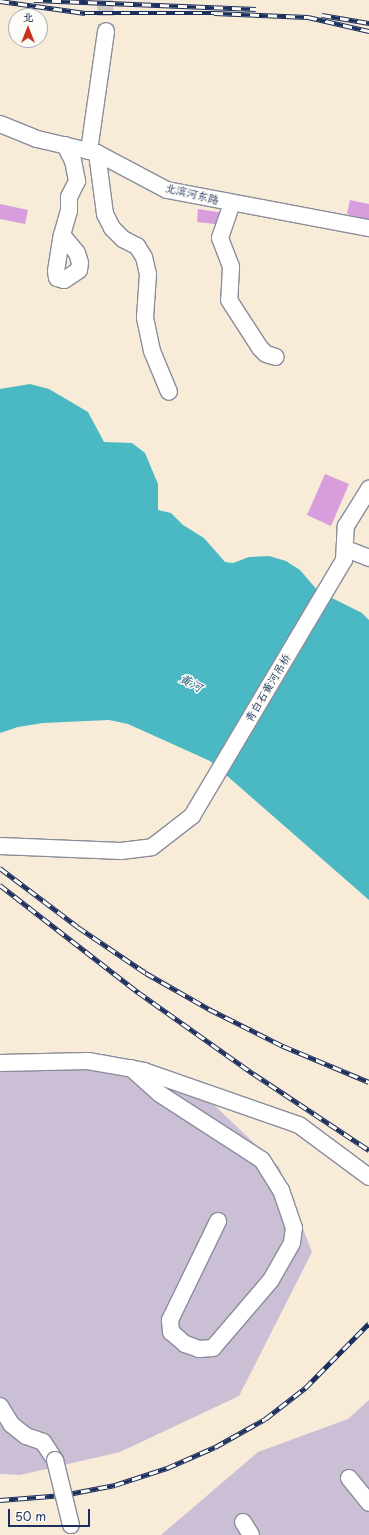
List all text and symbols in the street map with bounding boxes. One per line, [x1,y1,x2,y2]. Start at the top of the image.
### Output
north arrow [8,8,48,48]
text: 北 [23,8,34,25]
street label: 北滨河东路 [164,181,220,207]
street label: 青白石黄河吊桥 [243,652,293,724]
water label: 黄河 [177,671,205,695]
scale bar [10,1501,92,1527]
text: 50 m [15,1507,46,1525]

